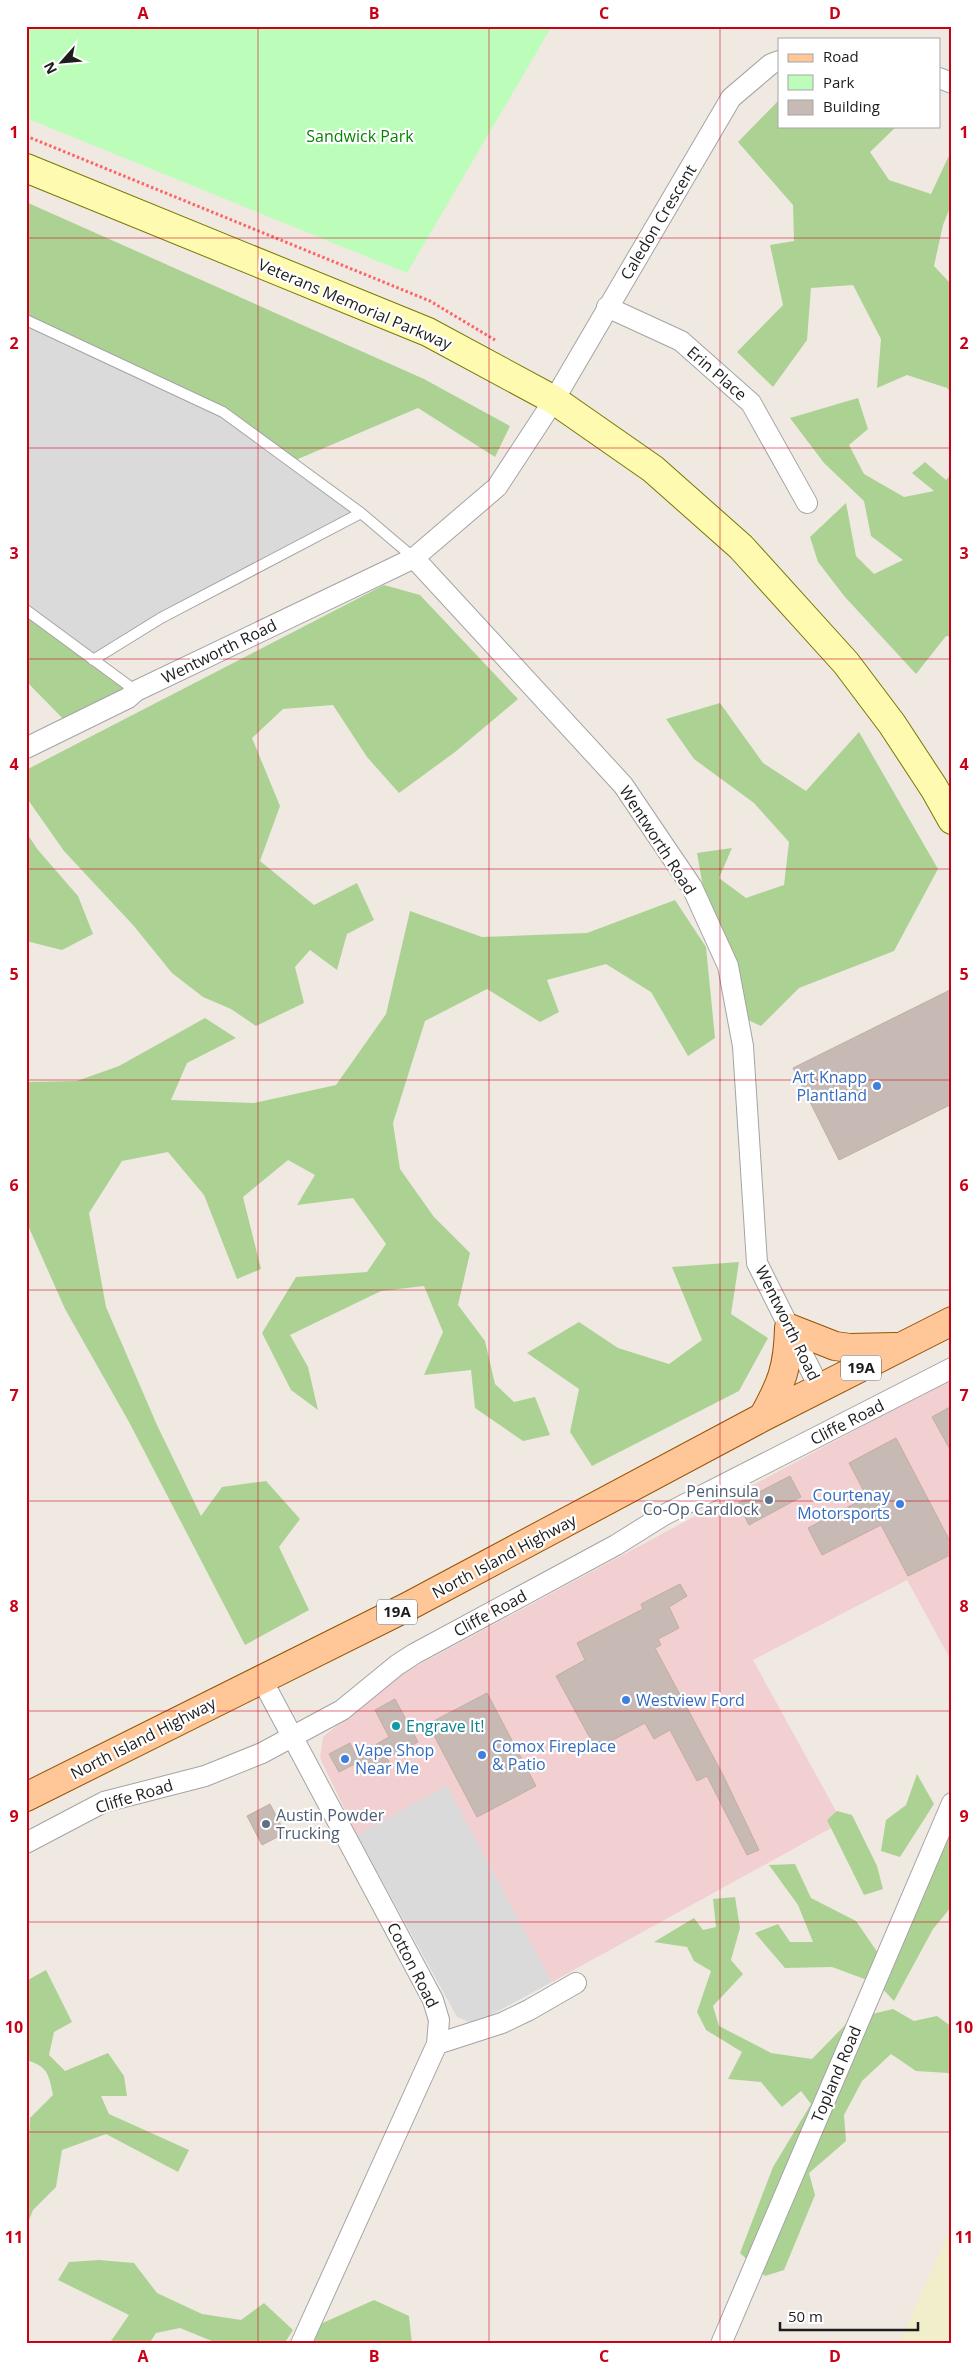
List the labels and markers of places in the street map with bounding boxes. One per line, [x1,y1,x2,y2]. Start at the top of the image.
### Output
place label: Art Knapp Plantland [792,1066,867,1106]
marker: Art Knapp Plantland [871,1080,883,1092]
place label: Peninsula Co-Op Cardlock [643,1480,760,1520]
place label: Courtenay Motorsports [797,1484,891,1524]
marker: Peninsula Co-Op Cardlock [763,1494,775,1506]
marker: Courtenay Motorsports [894,1498,906,1510]
place label: Westview Ford [636,1689,745,1711]
marker: Westview Ford [620,1694,632,1706]
place label: Engrave It! [406,1715,484,1737]
marker: Engrave It! [390,1720,402,1732]
place label: Comox Fireplace & Patio [492,1735,616,1775]
place label: Vape Shop Near Me [355,1739,434,1779]
marker: Comox Fireplace & Patio [476,1749,488,1761]
marker: Vape Shop Near Me [339,1753,351,1765]
place label: Austin Powder Trucking [276,1804,385,1844]
marker: Austin Powder Trucking [260,1818,272,1830]

